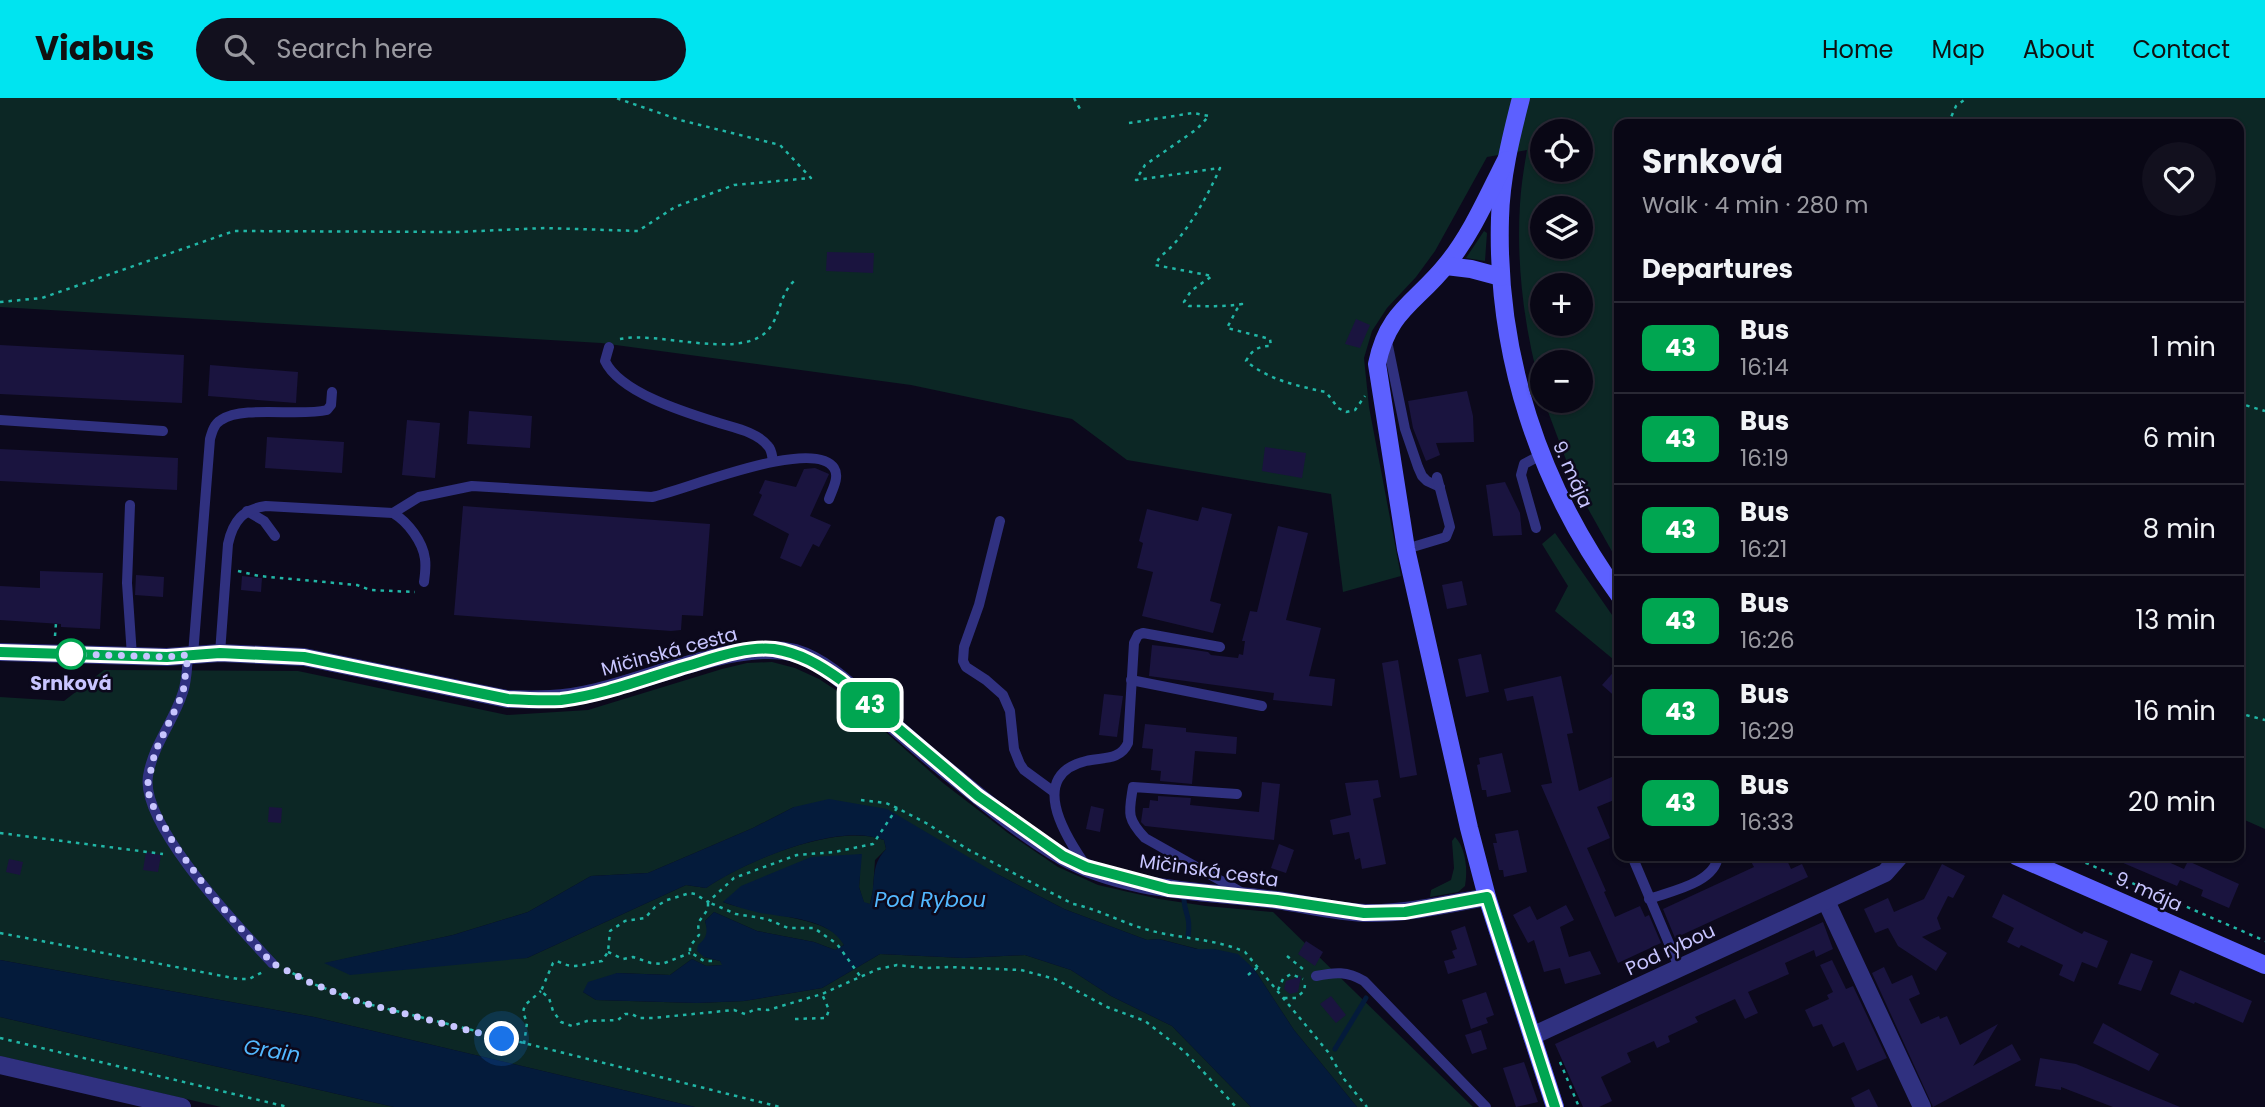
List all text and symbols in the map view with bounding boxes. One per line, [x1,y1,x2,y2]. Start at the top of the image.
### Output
search box [196,18,686,81]
text: Viabus [35,25,154,72]
icon: search [220,30,258,68]
text: Search here [276,31,433,67]
text: Home [1822,33,1894,66]
text: Map [1932,33,1985,66]
text: About [2023,33,2094,66]
text: Contact [2132,33,2230,66]
map controls [1530,119,1593,413]
button: locate [1530,119,1593,182]
text: Srnková [1642,138,1783,185]
button: heart [2142,142,2216,216]
text: Walk · 4 min · 280 m [1642,189,1869,221]
button: layers [1530,196,1593,259]
text: Departures [1642,251,1793,287]
button: + [1530,273,1593,336]
text: Bus [1740,312,1789,348]
text: 1 min [2151,329,2216,365]
text: 43 [1665,331,1696,364]
button: − [1530,350,1593,413]
text: 16:14 [1740,351,1789,383]
text: Bus [1740,403,1789,439]
text: 6 min [2143,420,2216,456]
text: 43 [1665,422,1696,455]
street label: 9. mája [1546,436,1599,512]
text: 16:19 [1740,442,1789,474]
text: Bus [1740,494,1789,530]
text: 8 min [2143,511,2216,547]
text: 43 [1665,513,1696,546]
text: 16:21 [1740,533,1787,565]
text: Bus [1740,585,1789,621]
text: 13 min [2136,602,2216,638]
text: 43 [1665,604,1696,637]
street label: Mičinská cesta [598,620,740,683]
text: 16:26 [1740,624,1795,656]
marker: Srnková [56,639,86,669]
place label: Srnková [30,670,112,697]
text: Bus [1740,676,1789,712]
line badge: 43 [838,682,902,728]
text: 43 [855,688,885,721]
text: 16 min [2134,693,2216,729]
text: 43 [1665,695,1696,728]
text: 16:29 [1740,715,1795,747]
text: Bus [1740,767,1789,803]
text: 20 min [2128,784,2216,820]
text: 43 [1665,786,1696,819]
text: 16:33 [1740,806,1794,838]
street label: Mičinská cesta [1138,847,1280,894]
street label: 9. mája [2111,865,2187,918]
water label: Pod Rybou [874,885,986,914]
street label: Pod rybou [1621,917,1719,982]
your location [484,1021,519,1056]
water label: Grain [242,1032,302,1069]

